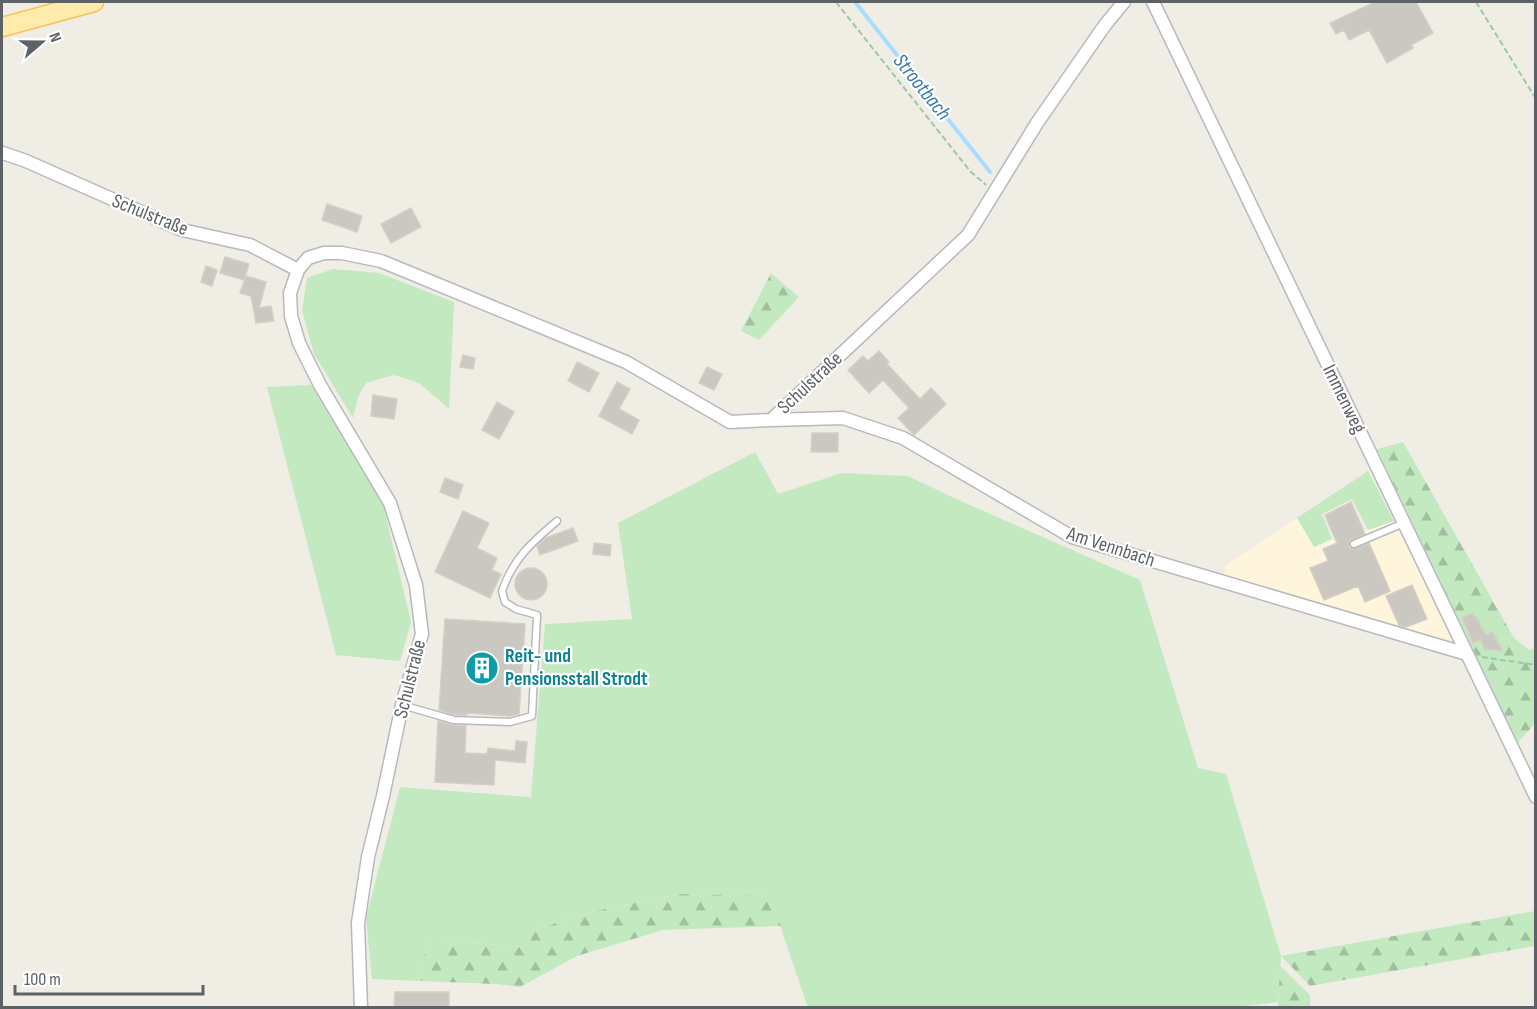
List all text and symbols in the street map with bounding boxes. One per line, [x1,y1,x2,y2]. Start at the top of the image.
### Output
north arrow [12,12,72,72]
text: N [44,30,65,45]
water label: Strootbach [888,49,956,125]
street label: Schulstraße [108,189,192,241]
street label: Schulstraße [773,347,847,419]
street label: Immenweg [1317,361,1371,437]
street label: Am Vennbach [1063,521,1158,572]
street label: Schulstraße [389,637,431,721]
place label: Reit- und Pensionsstall Strodt [505,644,648,691]
building icon: Reit- und Pensionsstall Strodt [464,650,500,686]
scale bar [15,958,202,996]
text: 100 m [24,969,61,990]

